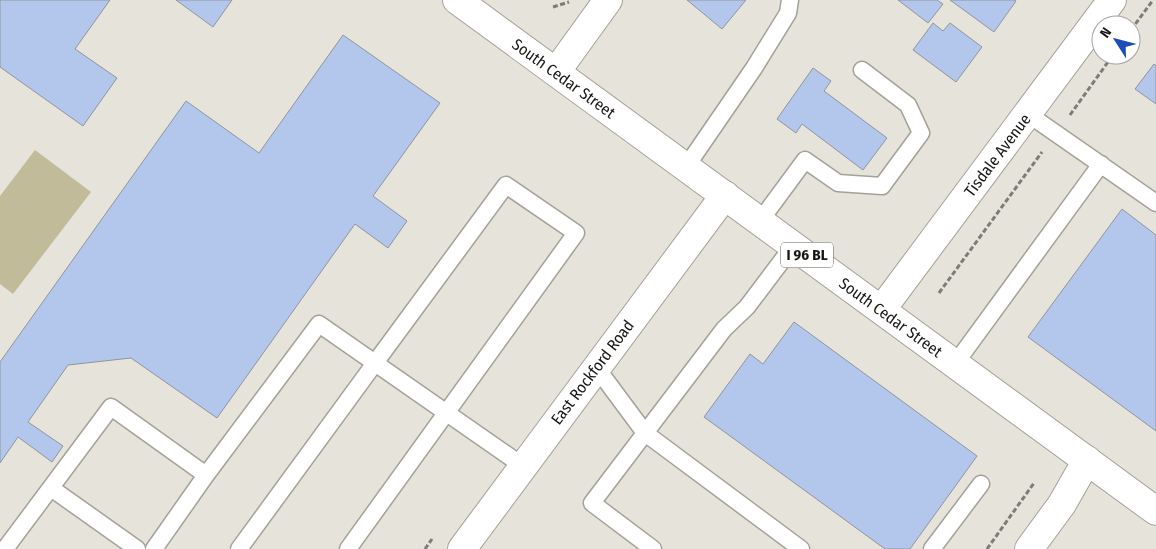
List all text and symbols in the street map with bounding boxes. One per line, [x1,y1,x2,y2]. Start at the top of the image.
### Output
north arrow [1091,15,1141,65]
text: N [1097,24,1115,41]
street label: South Cedar Street [508,35,620,123]
street label: Tisdale Avenue [960,110,1035,200]
road number: I 96 BL [781,242,833,268]
street label: South Cedar Street [835,274,947,362]
street label: East Rockford Road [547,316,638,428]

